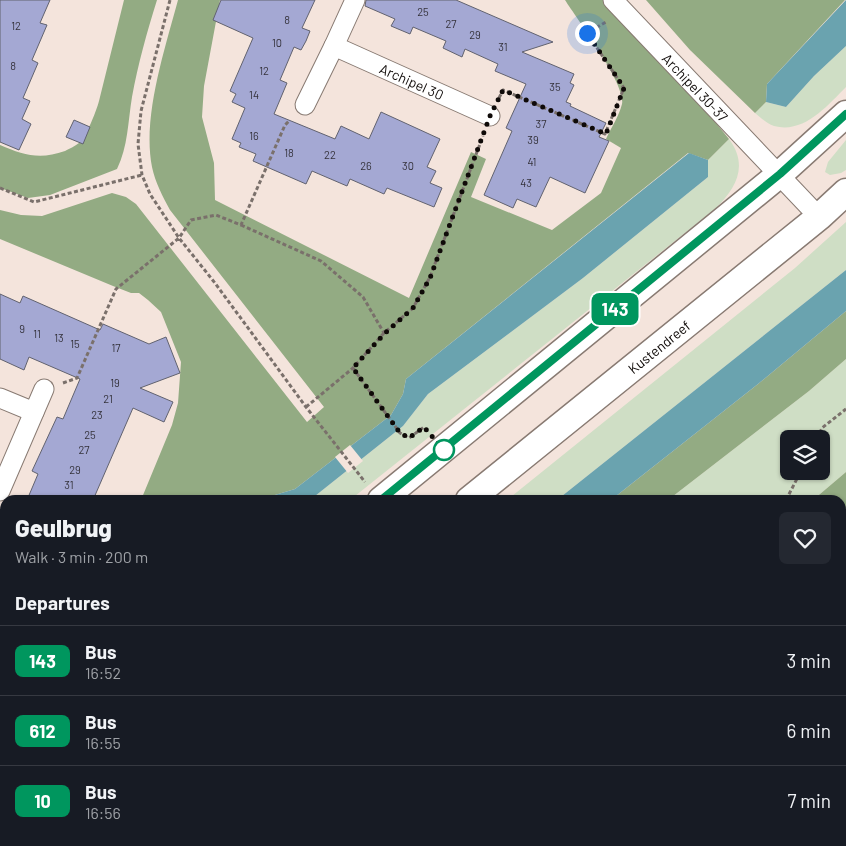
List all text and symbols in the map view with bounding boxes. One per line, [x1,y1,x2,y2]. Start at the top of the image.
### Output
house number: 25 [417,5,429,18]
house number: 8 [284,13,290,26]
house number: 27 [445,17,457,30]
house number: 12 [11,19,21,32]
your location [575,21,600,46]
house number: 29 [469,28,481,41]
house number: 10 [272,36,282,49]
house number: 31 [498,40,508,53]
street label: Archipel 30-37 [659,49,732,125]
house number: 8 [10,59,16,72]
street label: Archipel 30 [377,59,447,103]
house number: 12 [259,64,269,77]
house number: 35 [549,80,561,93]
house number: 14 [249,88,259,101]
house number: 37 [536,117,546,130]
house number: 16 [249,129,259,142]
house number: 39 [527,133,539,146]
house number: 18 [284,146,294,159]
house number: 22 [324,148,336,161]
house number: 41 [528,155,536,168]
house number: 26 [360,159,372,172]
house number: 30 [402,159,414,172]
house number: 43 [520,176,532,189]
line badge: 143 [586,293,644,325]
text: 143 [602,298,628,320]
street label: Kustendreef [624,316,693,377]
house number: 9 [19,322,25,335]
house number: 11 [33,327,41,340]
house number: 13 [54,331,64,344]
house number: 15 [70,337,80,350]
house number: 17 [111,341,121,354]
house number: 19 [110,376,120,389]
house number: 21 [103,392,113,405]
house number: 23 [91,408,103,421]
house number: 25 [84,428,96,441]
map controls [780,430,830,480]
button: layers [780,430,830,480]
unlabelled marker [433,439,455,461]
house number: 27 [78,443,90,456]
house number: 29 [69,463,81,476]
house number: 31 [64,478,74,491]
button: heart [779,512,831,564]
text: Geulbrug [15,513,112,542]
text: Walk · 3 min · 200 m [15,547,148,566]
text: Departures [15,591,110,614]
text: Bus [85,640,117,663]
text: 3 min [787,649,831,672]
text: 143 [29,650,56,672]
text: 16:52 [85,663,121,682]
text: Bus [85,710,117,733]
text: 6 min [787,719,831,742]
text: 612 [30,720,56,742]
text: 16:55 [85,733,121,752]
text: Bus [85,780,117,803]
text: 7 min [787,789,831,812]
text: 10 [34,790,51,812]
text: 16:56 [85,803,121,822]

